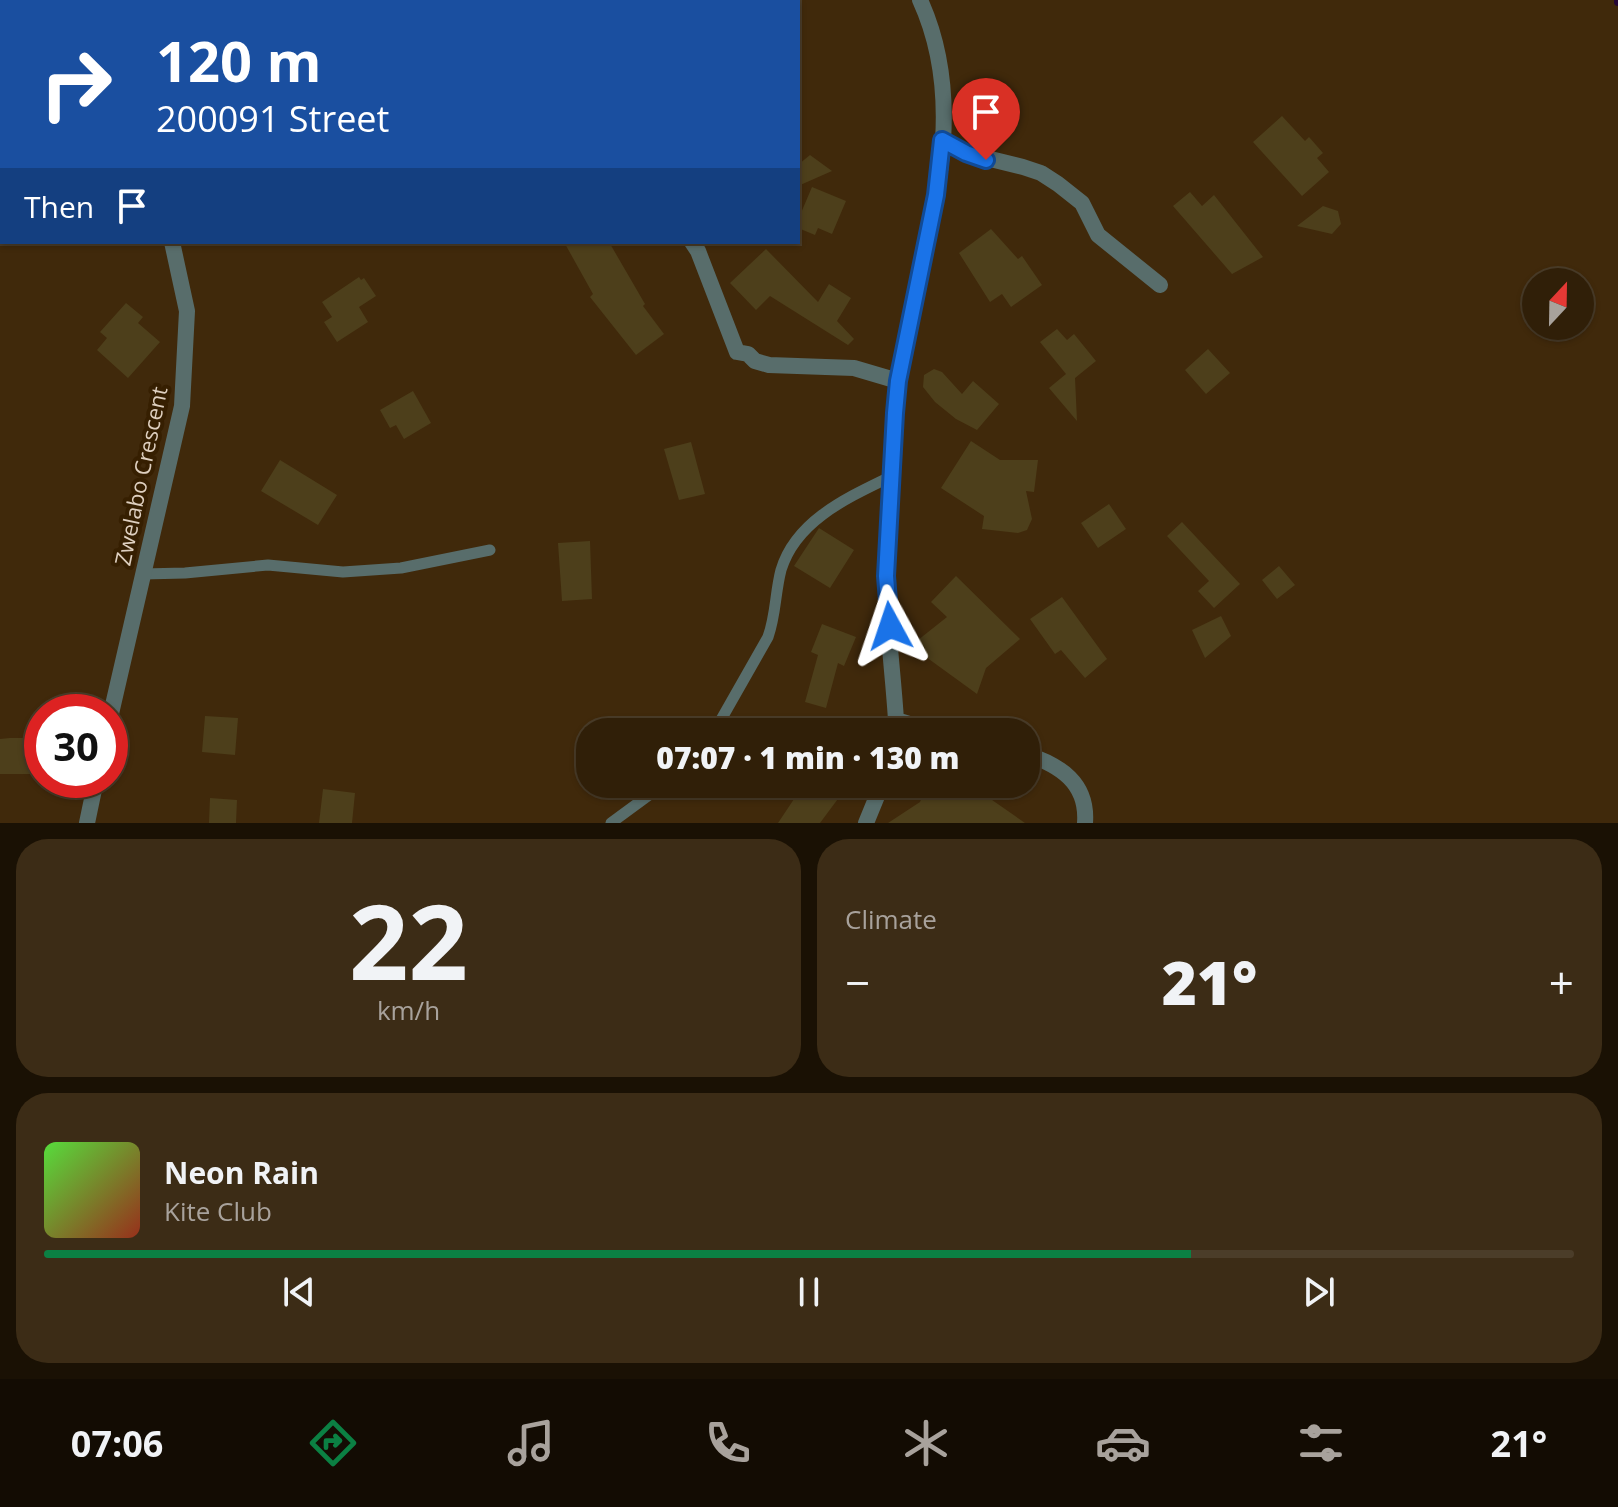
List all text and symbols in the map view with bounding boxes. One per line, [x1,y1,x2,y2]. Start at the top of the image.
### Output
text: 120 m [156,22,322,98]
icon: right [24,32,128,136]
pin [952,78,1020,160]
icon: arrive [964,90,1008,134]
text: 200091 Street [156,94,389,143]
icon: arrive [110,184,154,228]
text: Then [24,186,94,227]
north arrow [1522,268,1594,340]
map controls [1522,268,1594,340]
street label: Zwelabo Crescent [106,383,174,568]
position arrow [848,584,932,668]
speed limit sign: 30 [24,694,128,798]
text: 07:07 · 1 min · 130 m [656,737,960,778]
text: 22 [349,869,468,1010]
text: Climate [845,901,937,937]
text: 21° [1162,941,1257,1023]
text: − [845,952,870,1012]
text: + [1549,952,1574,1012]
text: km/h [377,992,440,1028]
text: Neon Rain [164,1152,319,1193]
text: Kite Club [164,1193,272,1229]
icon: previous [277,1270,321,1314]
icon: pause [787,1270,831,1314]
icon: next [1297,1270,1341,1314]
icon: directions [305,1415,361,1471]
icon: music [503,1415,559,1471]
icon: phone [700,1415,756,1471]
icon: climate [898,1415,954,1471]
icon: car [1095,1415,1151,1471]
icon: filters [1293,1415,1349,1471]
text: 07:06 [71,1419,163,1468]
text: 21° [1491,1419,1547,1468]

